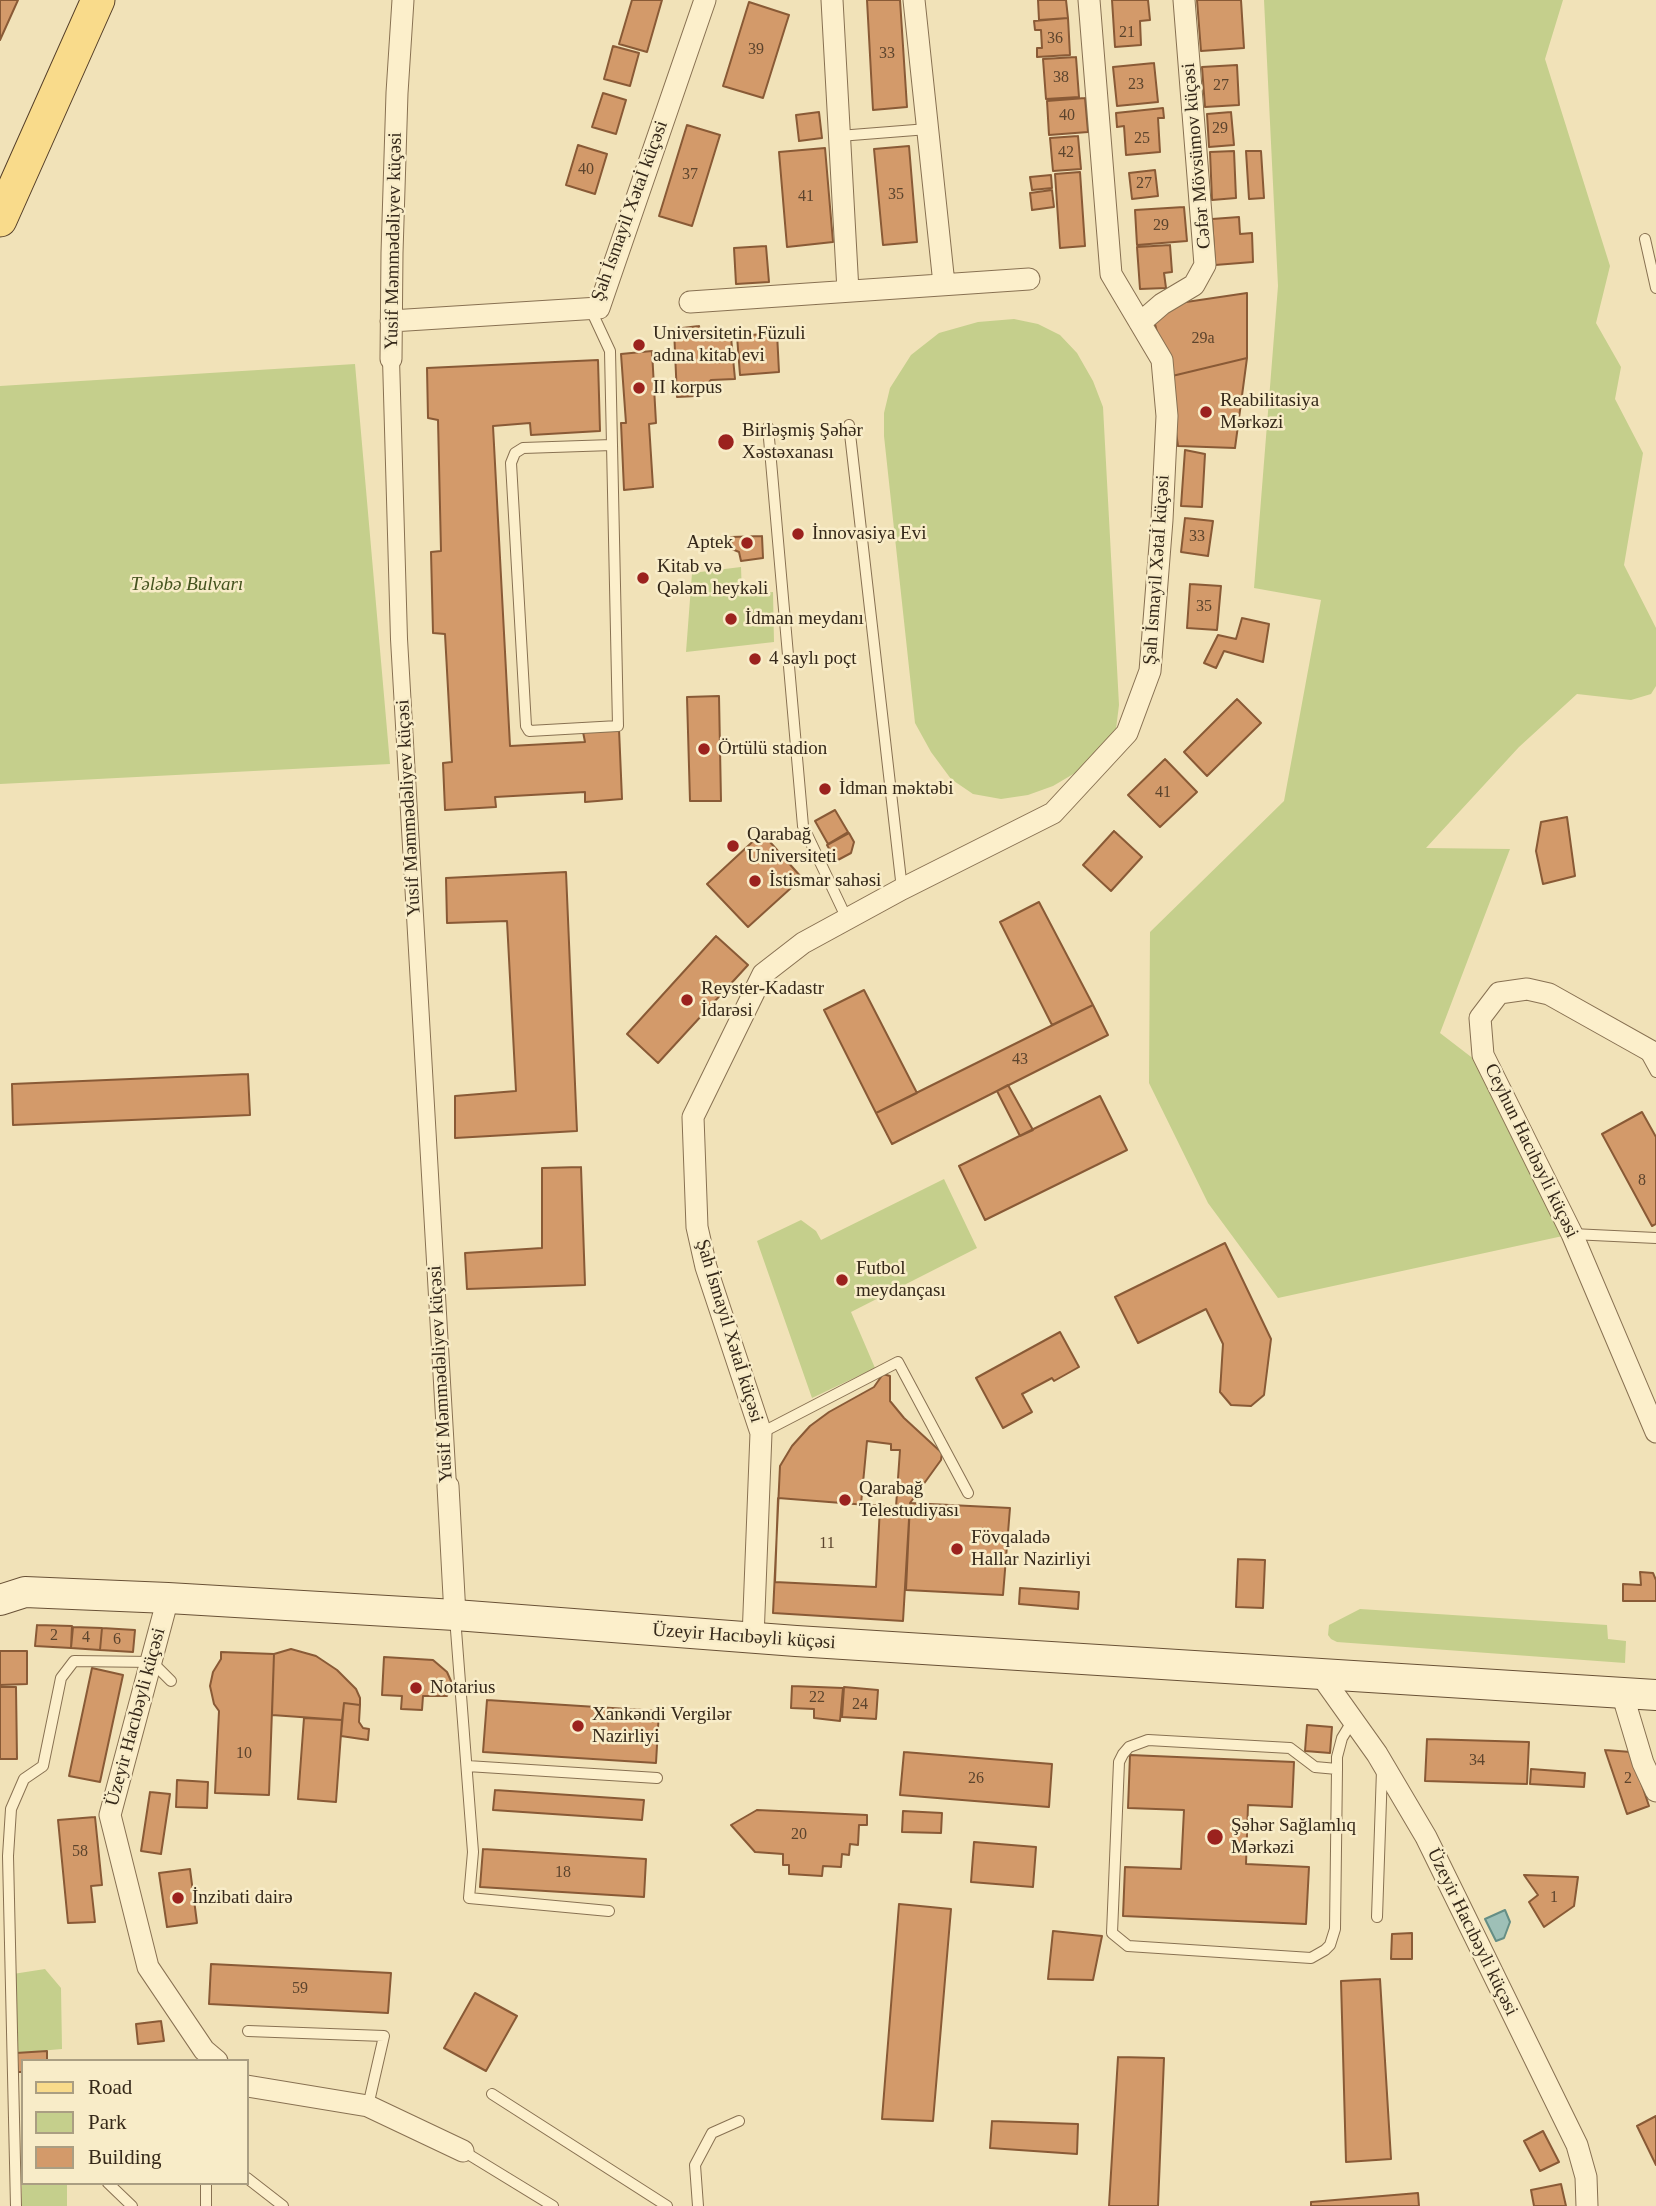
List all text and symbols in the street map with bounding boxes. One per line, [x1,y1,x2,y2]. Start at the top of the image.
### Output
house number: 21 [1119,23,1135,43]
house number: 36 [1047,29,1063,49]
house number: 39 [748,40,764,60]
house number: 33 [879,44,895,64]
street label: Cəfər Mövsümov küçəsi [1178,62,1216,250]
house number: 38 [1053,68,1069,88]
house number: 23 [1128,75,1144,95]
house number: 27 [1213,76,1229,96]
house number: 40 [1059,106,1075,126]
street label: Şah İsmayil Xətaİ küçəsi [587,118,673,304]
house number: 29 [1212,119,1228,139]
house number: 25 [1134,129,1150,149]
street label: Yusif Məmmədəliyev küçəsi [381,132,407,350]
house number: 42 [1058,143,1074,163]
house number: 40 [578,160,594,180]
house number: 37 [682,165,698,185]
house number: 27 [1136,174,1152,194]
house number: 35 [888,185,904,205]
house number: 41 [798,187,814,207]
house number: 29 [1153,216,1169,236]
place label: Universitetin Füzuli adına kitab evi [653,323,806,367]
house number: 29a [1191,329,1215,349]
marker: Universitetin Füzuli adına kitab evi [631,337,647,353]
place label: II korpus [653,377,722,399]
marker: II korpus [631,380,647,396]
place label: Reabilitasiya Mərkəzi [1220,390,1319,434]
marker: Reabilitasiya Mərkəzi [1198,404,1214,420]
place label: Birləşmiş Şəhər Xəstəxanası [742,420,863,464]
marker: Birləşmiş Şəhər Xəstəxanası [716,432,736,452]
street label: Şah İsmayil Xətaİ küçəsi [1139,474,1175,666]
place label: İnnovasiya Evi [812,523,927,545]
marker: İnnovasiya Evi [790,526,806,542]
house number: 33 [1189,527,1205,547]
place label: Aptek [687,532,733,554]
marker: Aptek [739,535,755,551]
place label: Kitab və Qələm heykəli [657,556,768,600]
marker: Kitab və Qələm heykəli [635,570,651,586]
park label: Tələbə Bulvarı [131,574,243,596]
house number: 35 [1196,597,1212,617]
place label: İdman meydanı [745,608,864,630]
marker: İdman meydanı [723,611,739,627]
place label: 4 saylı poçt [769,648,857,670]
marker: 4 saylı poçt [747,651,763,667]
street label: Yusif Məmmədəliyev küçəsi [392,699,426,917]
place label: Örtülü stadion [718,738,827,760]
marker: Örtülü stadion [696,741,712,757]
place label: İdman məktəbi [839,778,953,800]
marker: İdman məktəbi [817,781,833,797]
house number: 41 [1155,783,1171,803]
place label: Qarabağ Universiteti [747,824,837,868]
marker: Qarabağ Universiteti [725,838,741,854]
place label: İstismar sahəsi [769,870,881,892]
marker: İstismar sahəsi [747,873,763,889]
place label: Reyster-Kadastr İdarəsi [701,978,824,1022]
marker: Reyster-Kadastr İdarəsi [679,992,695,1008]
house number: 43 [1012,1050,1028,1070]
street label: Ceyhun Hacıbəyli küçəsi [1479,1060,1583,1242]
house number: 8 [1638,1171,1646,1191]
street label: Şah İsmayil Xətaİ küçəsi [690,1237,768,1425]
place label: Futbol meydançası [856,1258,946,1302]
street label: Yusif Məmmədəliyev küçəsi [424,1265,458,1483]
marker: Futbol meydançası [834,1272,850,1288]
place label: Qarabağ Telestudiyası [859,1478,959,1522]
marker: Qarabağ Telestudiyası [837,1492,853,1508]
place label: Fövqaladə Hallar Nazirliyi [971,1527,1091,1571]
house number: 11 [819,1534,835,1554]
marker: Fövqaladə Hallar Nazirliyi [949,1541,965,1557]
street label: Üzeyir Hacıbəyli küçəsi [652,1619,836,1655]
street label: Üzeyir Hacıbəyli küçəsi [101,1625,171,1809]
house number: 2 [50,1626,58,1646]
house number: 4 [82,1628,90,1648]
house number: 6 [113,1630,121,1650]
place label: Notarius [430,1677,495,1699]
marker: Notarius [408,1680,424,1696]
house number: 22 [809,1688,825,1708]
house number: 24 [852,1695,868,1715]
place label: Xankəndi Vergilər Nazirliyi [592,1704,731,1748]
marker: Xankəndi Vergilər Nazirliyi [570,1718,586,1734]
house number: 10 [236,1744,252,1764]
house number: 34 [1469,1751,1485,1771]
house number: 26 [968,1769,984,1789]
house number: 2 [1624,1769,1632,1789]
place label: Şəhər Sağlamlıq Mərkəzi [1231,1815,1356,1859]
house number: 20 [791,1825,807,1845]
marker: Şəhər Sağlamlıq Mərkəzi [1205,1827,1225,1847]
house number: 58 [72,1842,88,1862]
street label: Üzeyir Hacıbəyli küçəsi [1422,1844,1522,2020]
house number: 18 [555,1863,571,1883]
place label: İnzibati dairə [192,1887,293,1909]
house number: 1 [1550,1888,1558,1908]
marker: İnzibati dairə [170,1890,186,1906]
house number: 59 [292,1979,308,1999]
legend [21,2059,248,2185]
text: Road [88,2075,132,2099]
text: Park [88,2110,127,2134]
text: Building [88,2145,162,2169]

